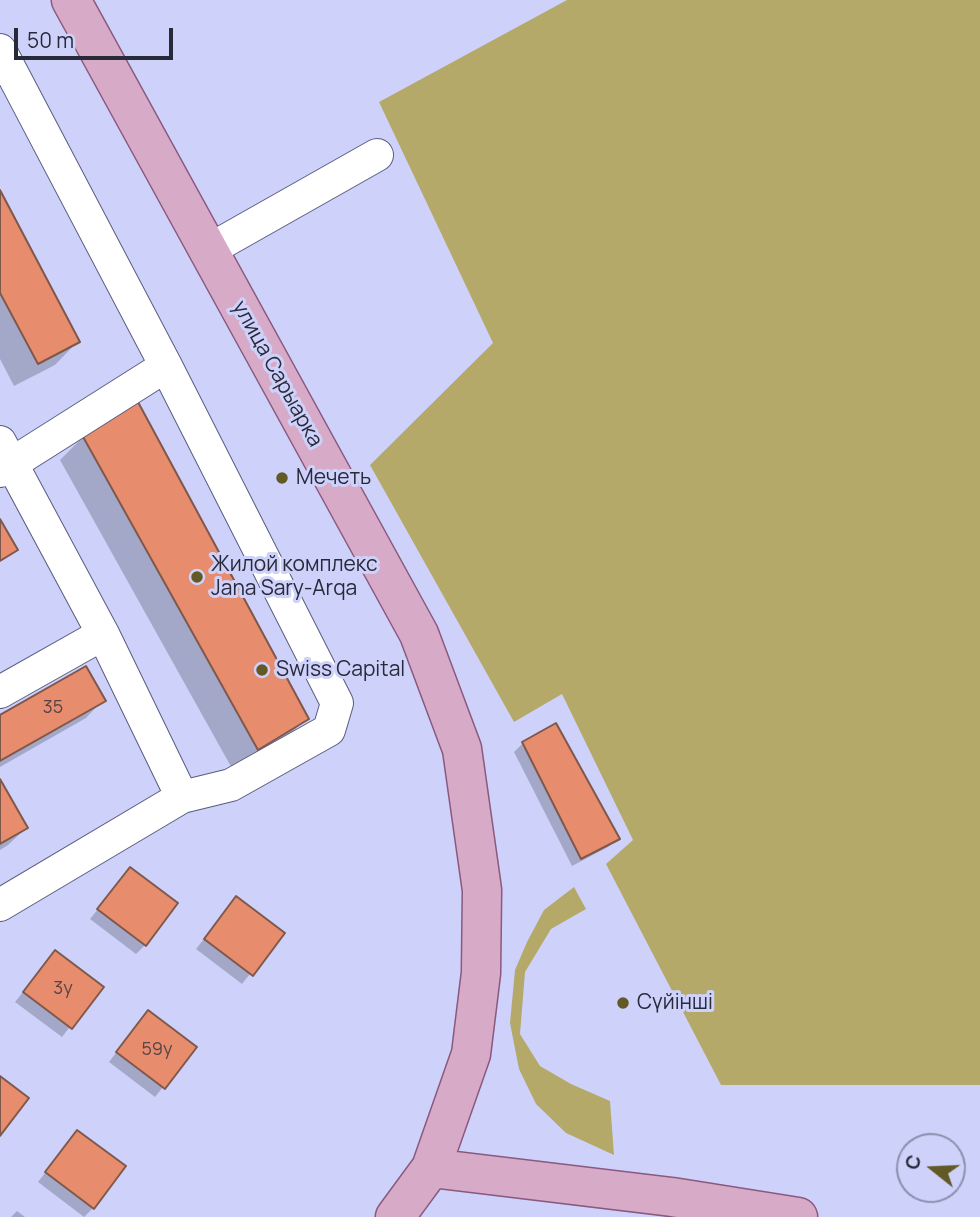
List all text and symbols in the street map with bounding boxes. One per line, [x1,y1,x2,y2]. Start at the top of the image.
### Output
scale bar [18,14,177,58]
text: 50 m [27,26,74,54]
street label: улица Сарыарка [226,297,328,451]
place label: Мечеть [296,465,371,491]
marker: Мечеть [274,470,290,486]
place label: Жилой комплекс Jana Sary-Arqa [211,552,378,602]
marker: Жилой комплекс Jana Sary-Arqa [189,569,205,585]
place label: Swiss Capital [276,657,405,683]
marker: Swiss Capital [254,662,270,678]
house number: 35 [43,697,63,719]
house number: 3у [53,978,73,1000]
place label: Сүйінші [637,990,713,1016]
marker: Сүйінші [615,995,631,1011]
house number: 59у [141,1039,173,1061]
north arrow [896,1133,966,1203]
text: С [898,1151,927,1173]

